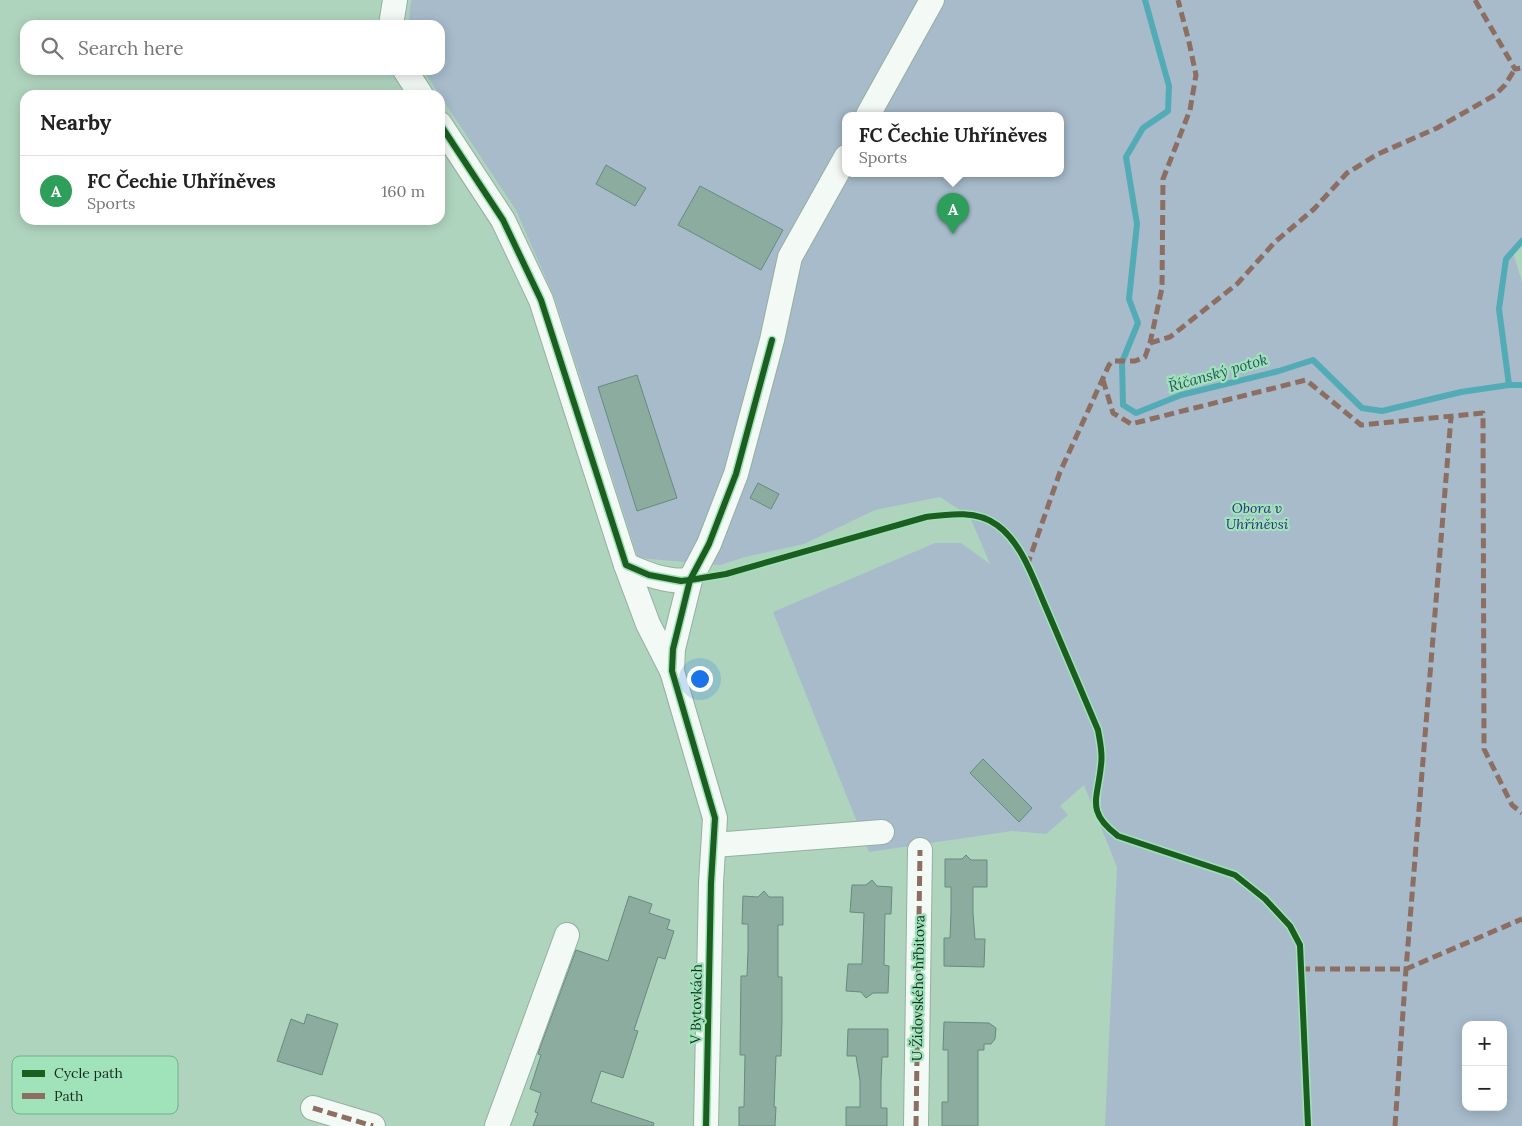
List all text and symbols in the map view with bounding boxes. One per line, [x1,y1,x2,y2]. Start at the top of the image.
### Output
search box [20,20,445,75]
icon: search [38,34,66,62]
text: Search here [78,36,184,60]
text: Nearby [40,109,111,136]
popup [842,112,1064,177]
text: FC Čechie Uhříněves [859,123,1047,147]
text: Sports [859,147,907,167]
text: FC Čechie Uhříněves [87,169,276,193]
text: A [51,181,61,201]
text: 160 m [381,181,425,201]
text: Sports [87,193,136,213]
pin: A [937,193,969,234]
water label: Říčanský potok [1166,349,1270,396]
park label: Obora v Uhříněvsi [1226,499,1289,533]
your location [687,666,713,692]
street label: U Židovského hřbitova [908,915,928,1061]
street label: V Bytovkách [686,964,706,1045]
map controls [1462,1021,1507,1111]
button: + [1462,1021,1507,1066]
legend [12,1056,178,1114]
text: Cycle path [54,1064,123,1082]
button: − [1462,1066,1507,1111]
text: Path [54,1087,83,1105]

